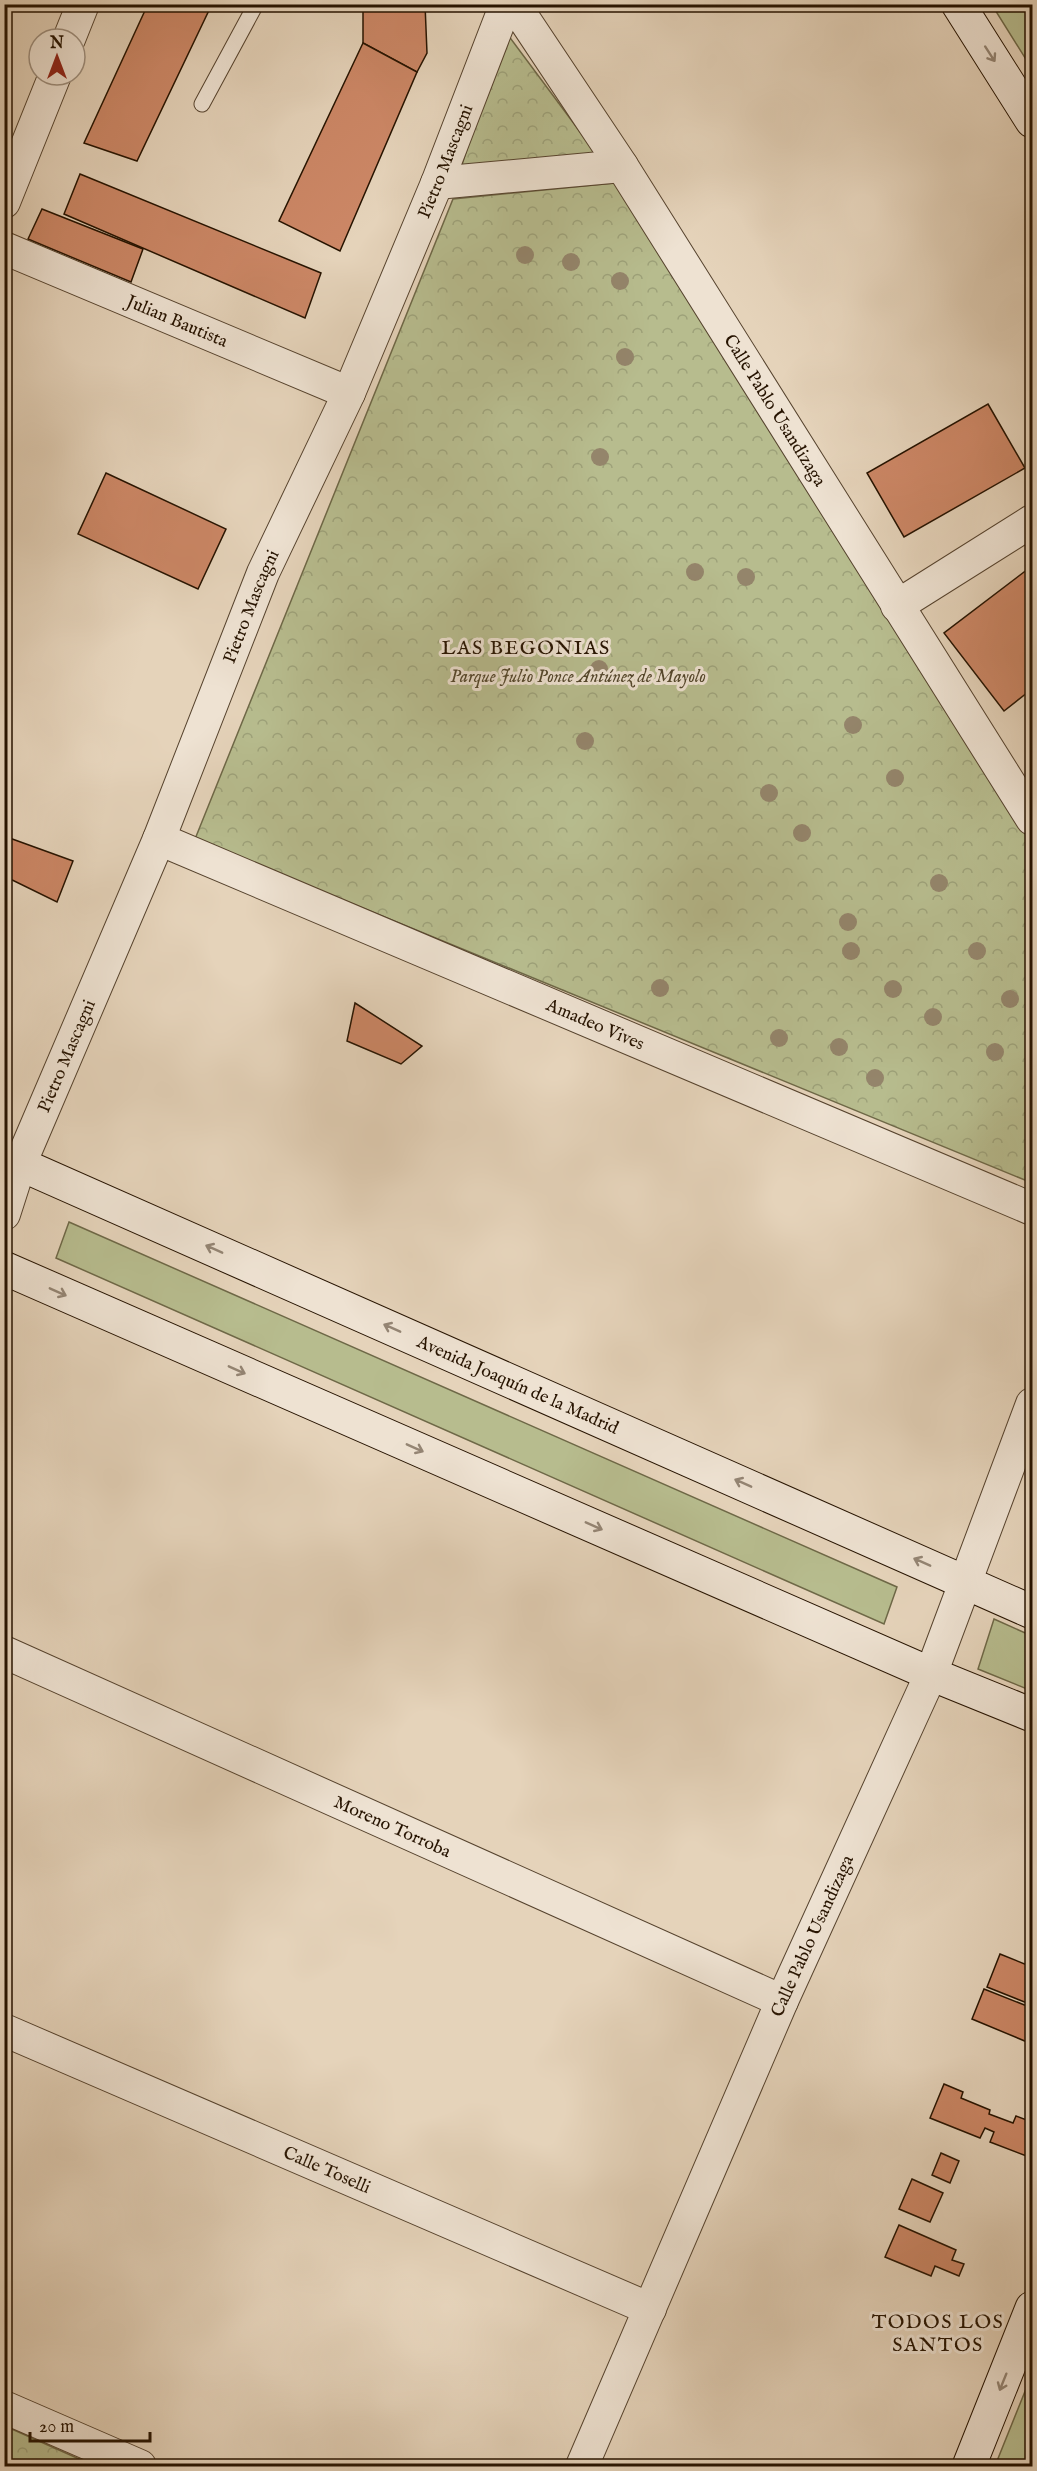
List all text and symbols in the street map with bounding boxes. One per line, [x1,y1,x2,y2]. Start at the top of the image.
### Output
north arrow [27,27,87,87]
text: N [49,34,64,54]
one-way arrow [984,45,996,62]
street label: Pietro Mascagni [413,101,479,222]
street label: Julian Bautista [121,290,231,354]
street label: Calle Pablo Usandizaga [718,331,831,492]
street label: Pietro Mascagni [219,546,285,667]
district label: LAS BEGONIAS [441,636,611,661]
park label: Parque Julio Ponce Antúnez de Mayolo [450,666,706,689]
street label: Amadeo Vives [541,994,647,1056]
street label: Pietro Mascagni [33,996,102,1117]
one-way arrow [205,1243,223,1254]
one-way arrow [49,1287,67,1298]
one-way arrow [383,1322,402,1333]
street label: Avenida Joaquín de la Madrid [412,1331,622,1441]
one-way arrow [227,1365,245,1376]
one-way arrow [406,1443,424,1454]
one-way arrow [735,1477,753,1488]
one-way arrow [584,1521,603,1532]
one-way arrow [913,1556,931,1567]
street label: Moreno Torroba [330,1791,454,1864]
street label: Calle Pablo Usandizaga [767,1852,860,2021]
street label: Calle Toselli [279,2142,374,2200]
district label: TODOS LOS SANTOS [872,2310,1004,2358]
one-way arrow [997,2372,1008,2391]
scale bar [30,2405,150,2443]
text: 20 m [39,2416,74,2439]

